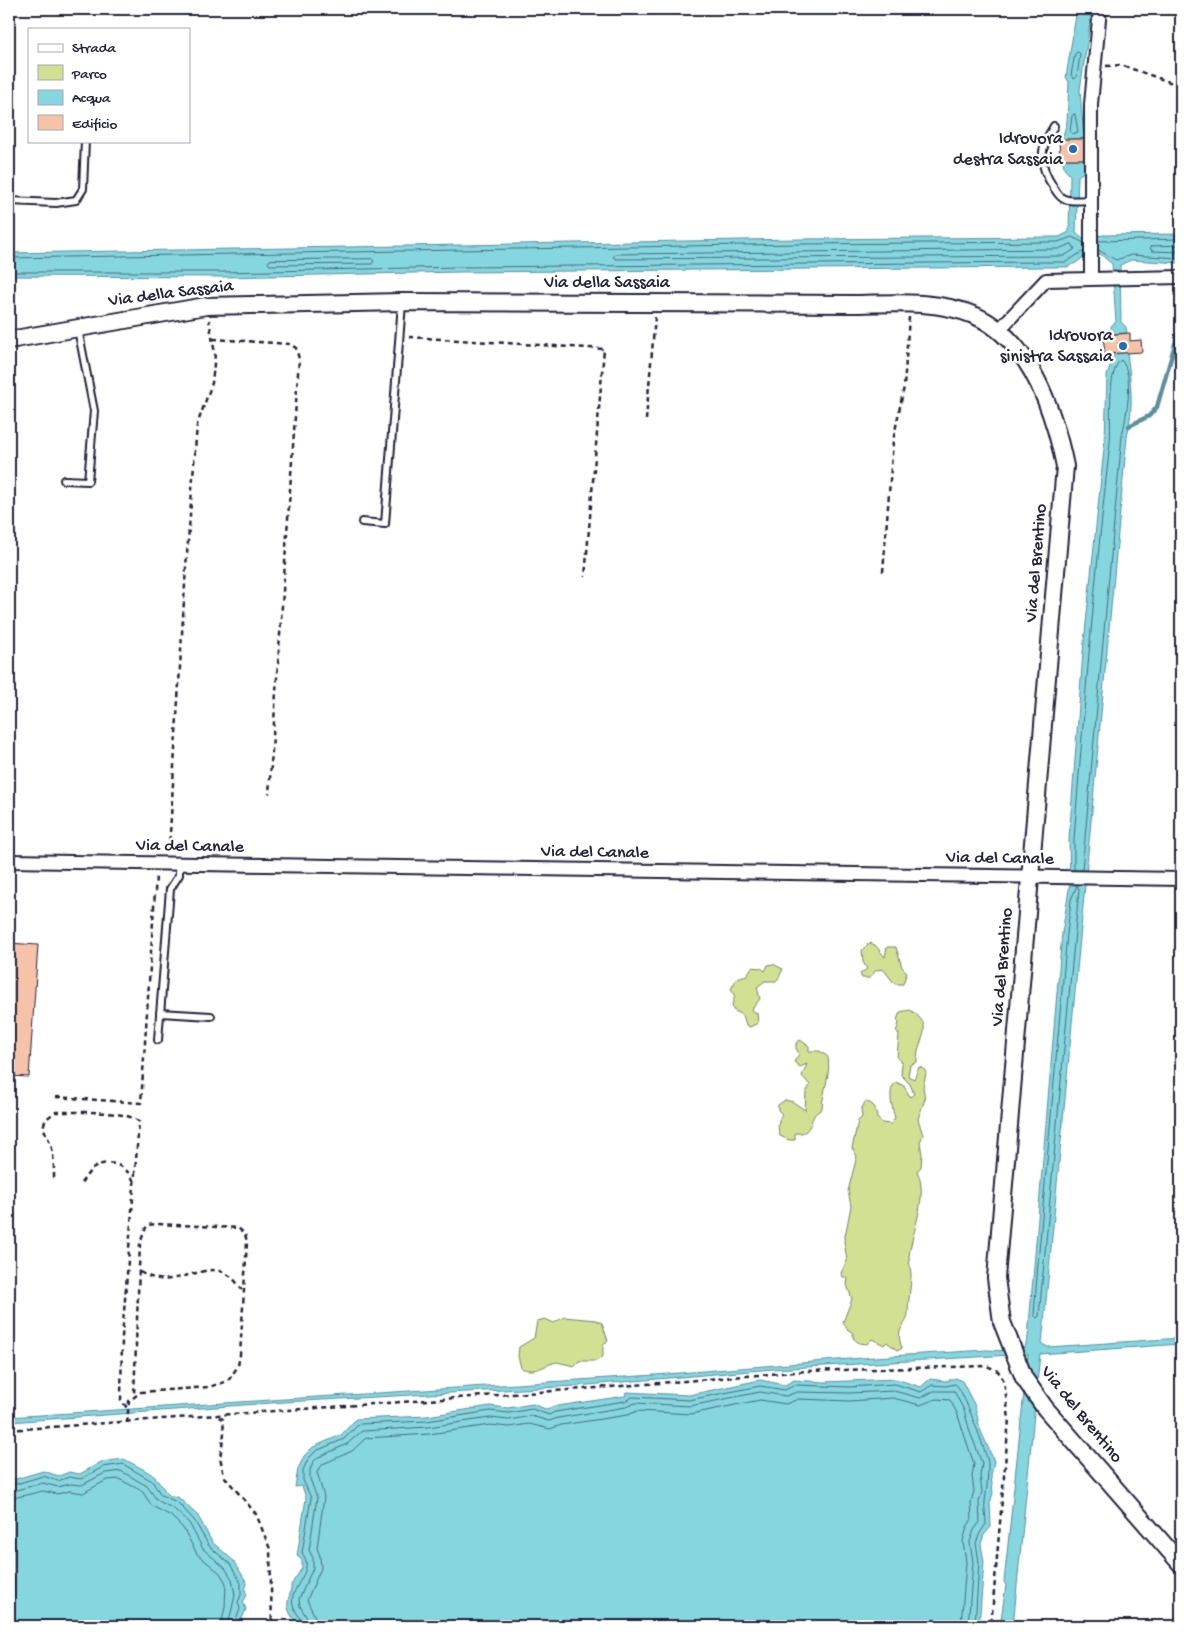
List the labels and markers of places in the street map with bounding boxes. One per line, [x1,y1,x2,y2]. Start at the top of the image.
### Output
place label: Idrovora destra Sassaia [953,129,1064,171]
marker: Idrovora destra Sassaia [1067,143,1079,155]
place label: Idrovora sinistra Sassaia [1000,326,1114,368]
marker: Idrovora sinistra Sassaia [1117,340,1129,352]

